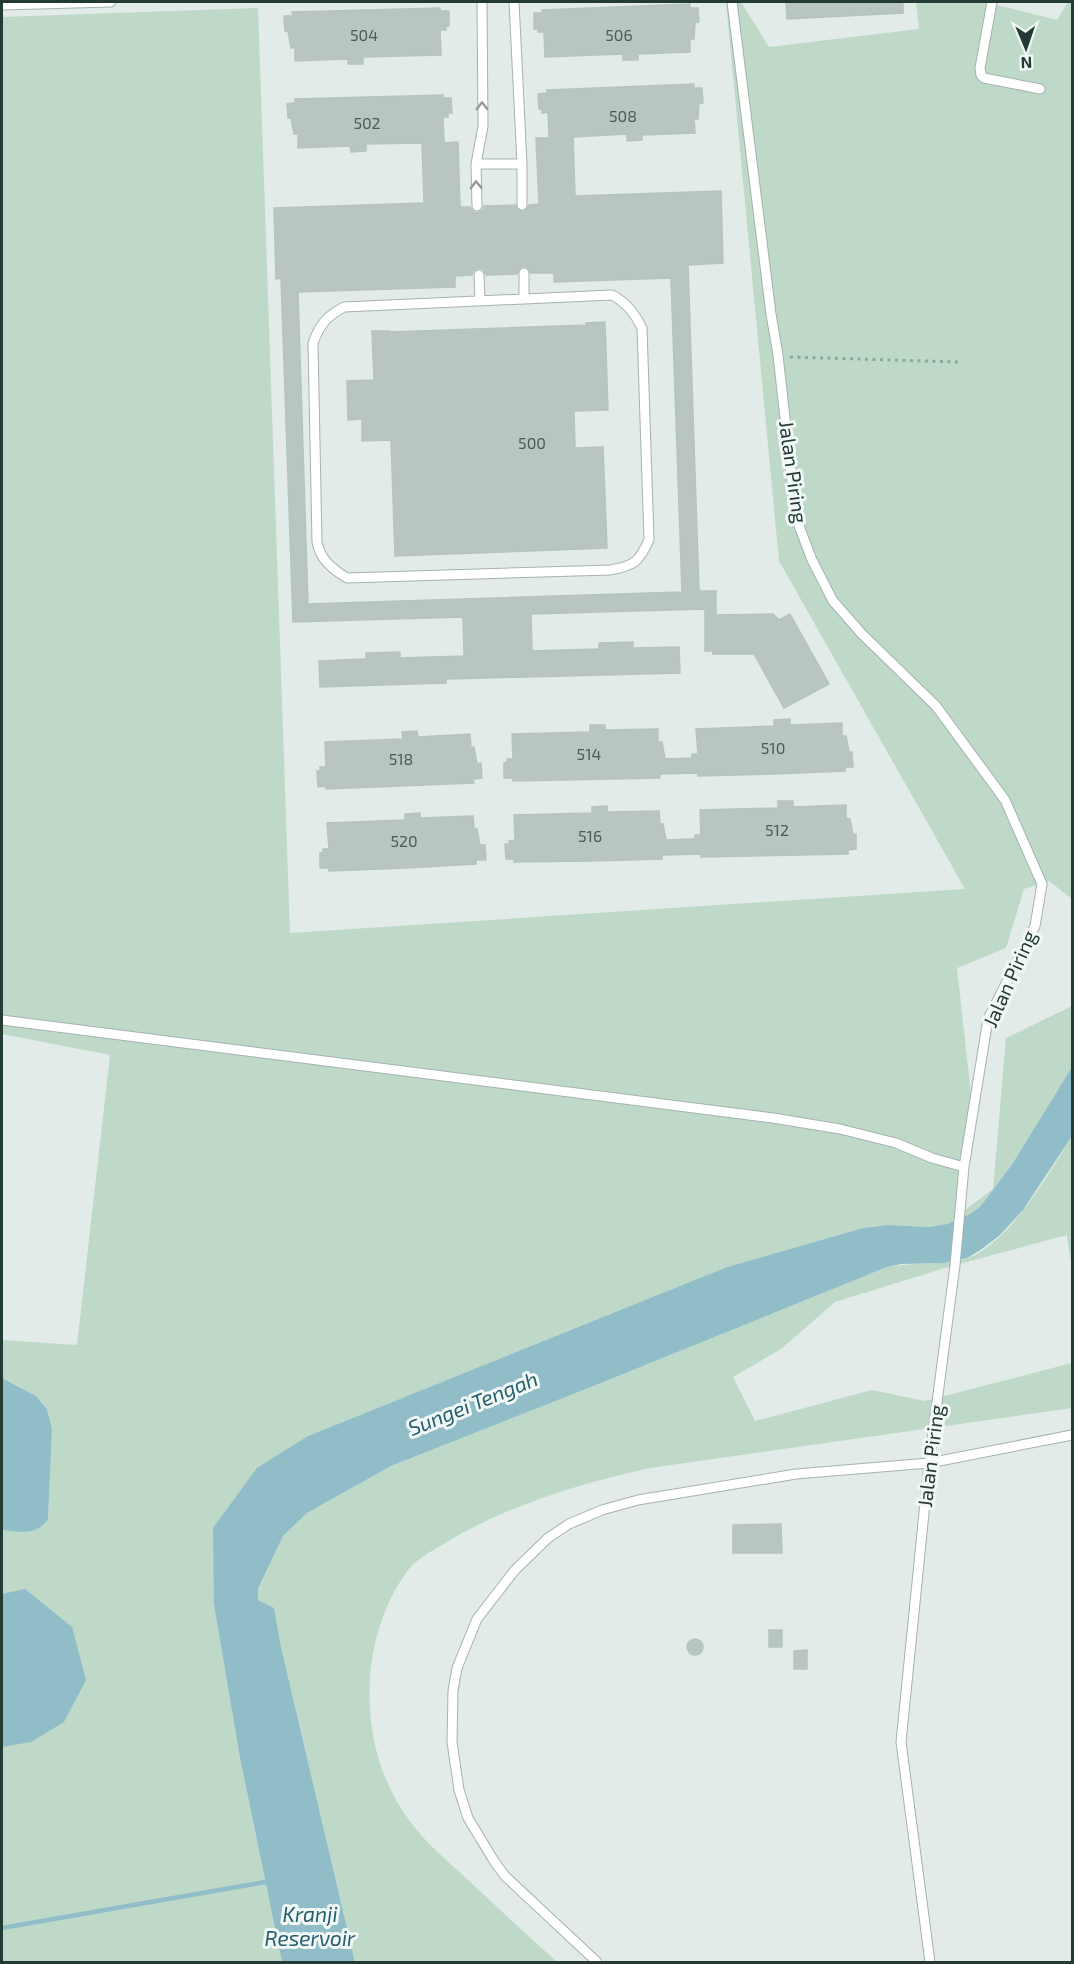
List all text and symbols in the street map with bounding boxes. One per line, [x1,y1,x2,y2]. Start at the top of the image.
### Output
north arrow [996,18,1056,78]
house number: 504 [350,25,378,44]
house number: 506 [605,25,633,44]
text: N [1020,54,1033,73]
one-way arrow [476,102,489,111]
house number: 508 [609,106,637,125]
house number: 502 [353,113,381,132]
one-way arrow [470,181,483,190]
street label: Jalan Piring [775,419,813,525]
house number: 500 [518,433,546,452]
house number: 510 [761,738,785,757]
house number: 514 [577,744,602,763]
house number: 518 [389,749,413,768]
house number: 512 [765,820,789,839]
house number: 516 [578,826,602,845]
house number: 520 [390,831,418,850]
street label: Jalan Piring [977,927,1041,1031]
water label: Sungei Tengah [404,1365,541,1440]
street label: Jalan Piring [912,1403,948,1509]
water label: Kranji Reservoir [265,1901,356,1950]

